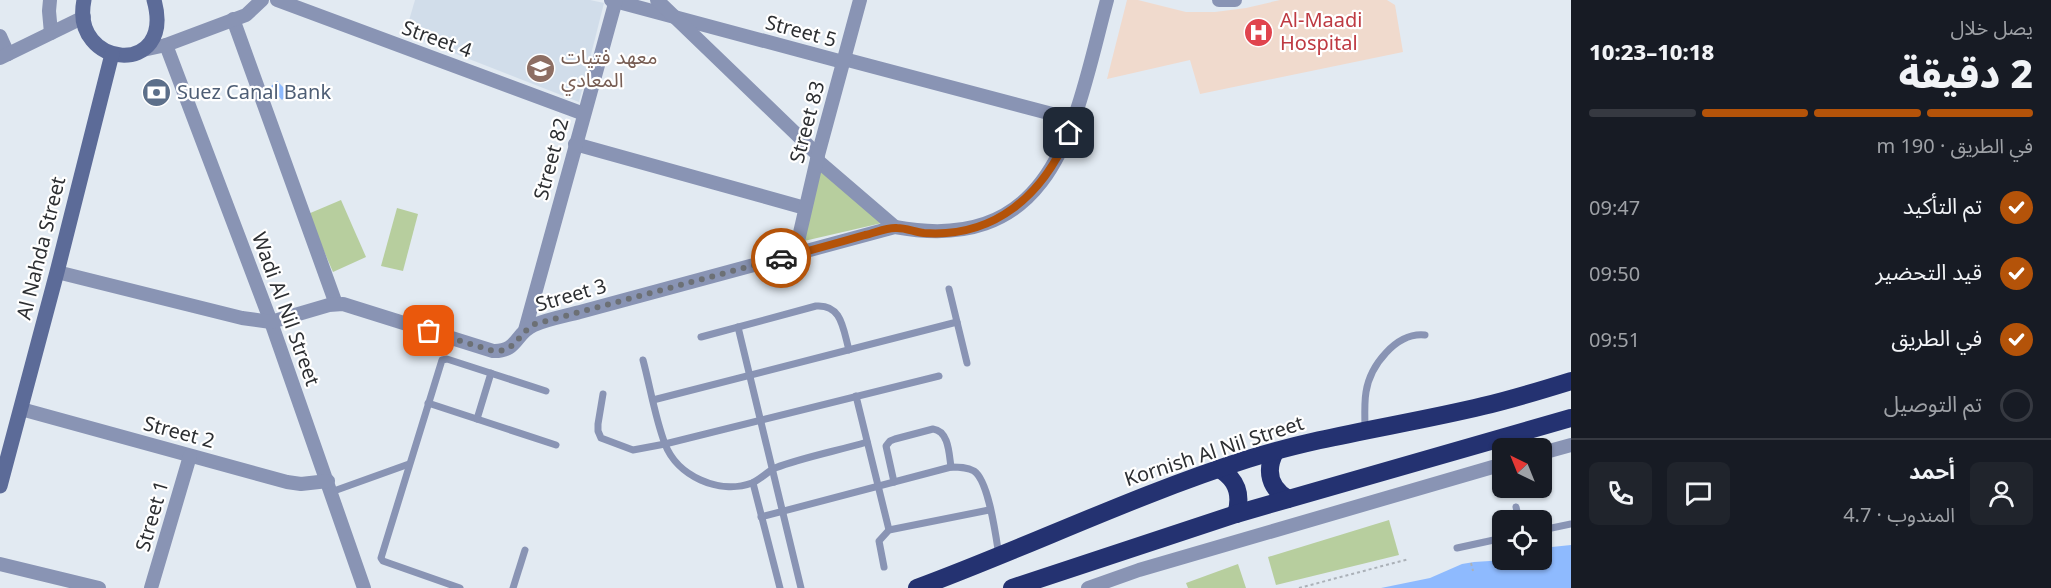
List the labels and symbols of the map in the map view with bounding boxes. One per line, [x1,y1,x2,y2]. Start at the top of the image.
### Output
place label: Al-Maadi Hospital [1280,6,1362,56]
street label: Street 5 [763,8,840,53]
street label: Street 4 [398,13,476,64]
hospital icon: Al-Maadi Hospital [1243,16,1275,48]
place label: معهد فتيات المعادي [561,43,657,96]
school or university icon: معهد فتيات المعادي [524,52,556,84]
bank icon: Suez Canal Bank [140,76,172,108]
place label: Suez Canal Bank [177,78,331,105]
street label: Street 83 [783,78,830,166]
pin [1043,107,1094,158]
street label: Street 82 [527,115,574,203]
street label: Al Nahda Street [10,174,71,322]
street label: Wadi Al Nil Street [246,228,327,389]
courier [751,228,811,288]
street label: Street 3 [532,272,609,317]
pin [403,305,454,356]
street label: Street 2 [141,409,218,454]
street label: Kornish Al Nil Street [1121,409,1307,492]
north arrow [1492,438,1552,498]
street label: Street 1 [129,477,174,554]

